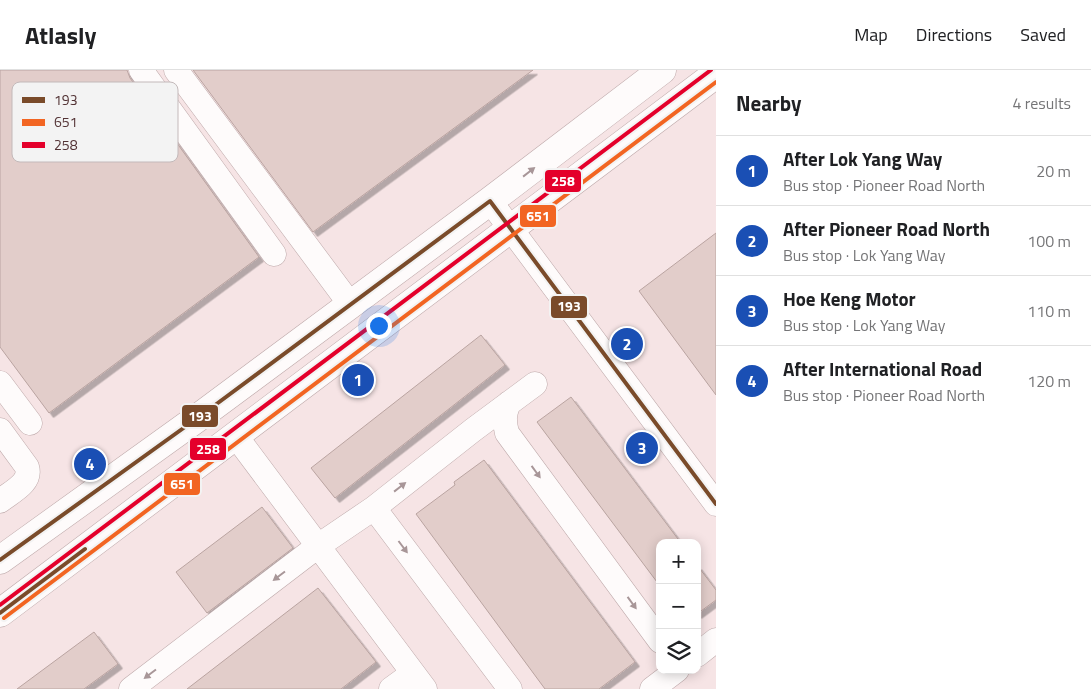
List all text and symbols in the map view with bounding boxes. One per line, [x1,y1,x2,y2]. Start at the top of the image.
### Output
text: Atlasly [25,17,96,53]
text: Map [854,21,888,48]
text: Directions [916,21,992,48]
text: Saved [1020,21,1066,48]
legend [12,82,178,162]
text: Nearby [736,87,801,119]
text: 193 [54,89,78,110]
text: 4 results [1012,91,1071,115]
text: 651 [54,111,78,132]
text: 258 [54,134,78,155]
text: After Lok Yang Way [783,144,942,173]
text: 1 [748,159,756,183]
text: 20 m [1036,159,1071,183]
one-way arrow [522,166,535,177]
line badge: 258 [544,169,582,193]
text: 258 [551,170,575,191]
text: Bus stop · Pioneer Road North [783,173,985,197]
line badge: 651 [519,204,557,228]
text: 651 [526,205,550,226]
text: After Pioneer Road North [783,214,990,243]
text: 2 [748,229,756,253]
text: 100 m [1027,229,1071,253]
text: Bus stop · Lok Yang Way [783,243,946,267]
text: Hoe Keng Motor [783,284,916,313]
line badge: 193 [550,295,588,319]
text: 193 [557,295,581,316]
text: 3 [748,299,756,323]
text: 110 m [1027,299,1071,323]
your location [366,313,392,339]
text: Bus stop · Lok Yang Way [783,313,946,337]
pin: 2 [611,325,643,363]
text: After International Road [783,354,982,383]
pin: 1 [342,361,374,399]
text: 4 [748,369,756,393]
text: 120 m [1027,369,1071,393]
text: Bus stop · Pioneer Road North [783,383,985,407]
line badge: 193 [181,404,219,428]
text: 193 [188,405,212,426]
pin: 3 [626,429,658,467]
line badge: 258 [189,437,227,461]
text: 258 [196,438,220,459]
pin: 4 [74,445,106,483]
one-way arrow [531,465,541,479]
line badge: 651 [163,472,201,496]
text: 651 [170,473,194,494]
one-way arrow [393,482,406,493]
map controls [656,539,701,674]
button: + [656,539,701,584]
one-way arrow [398,540,409,553]
one-way arrow [272,571,286,581]
button: − [656,584,701,629]
one-way arrow [627,596,637,610]
button: layers [656,629,701,674]
one-way arrow [144,669,157,680]

